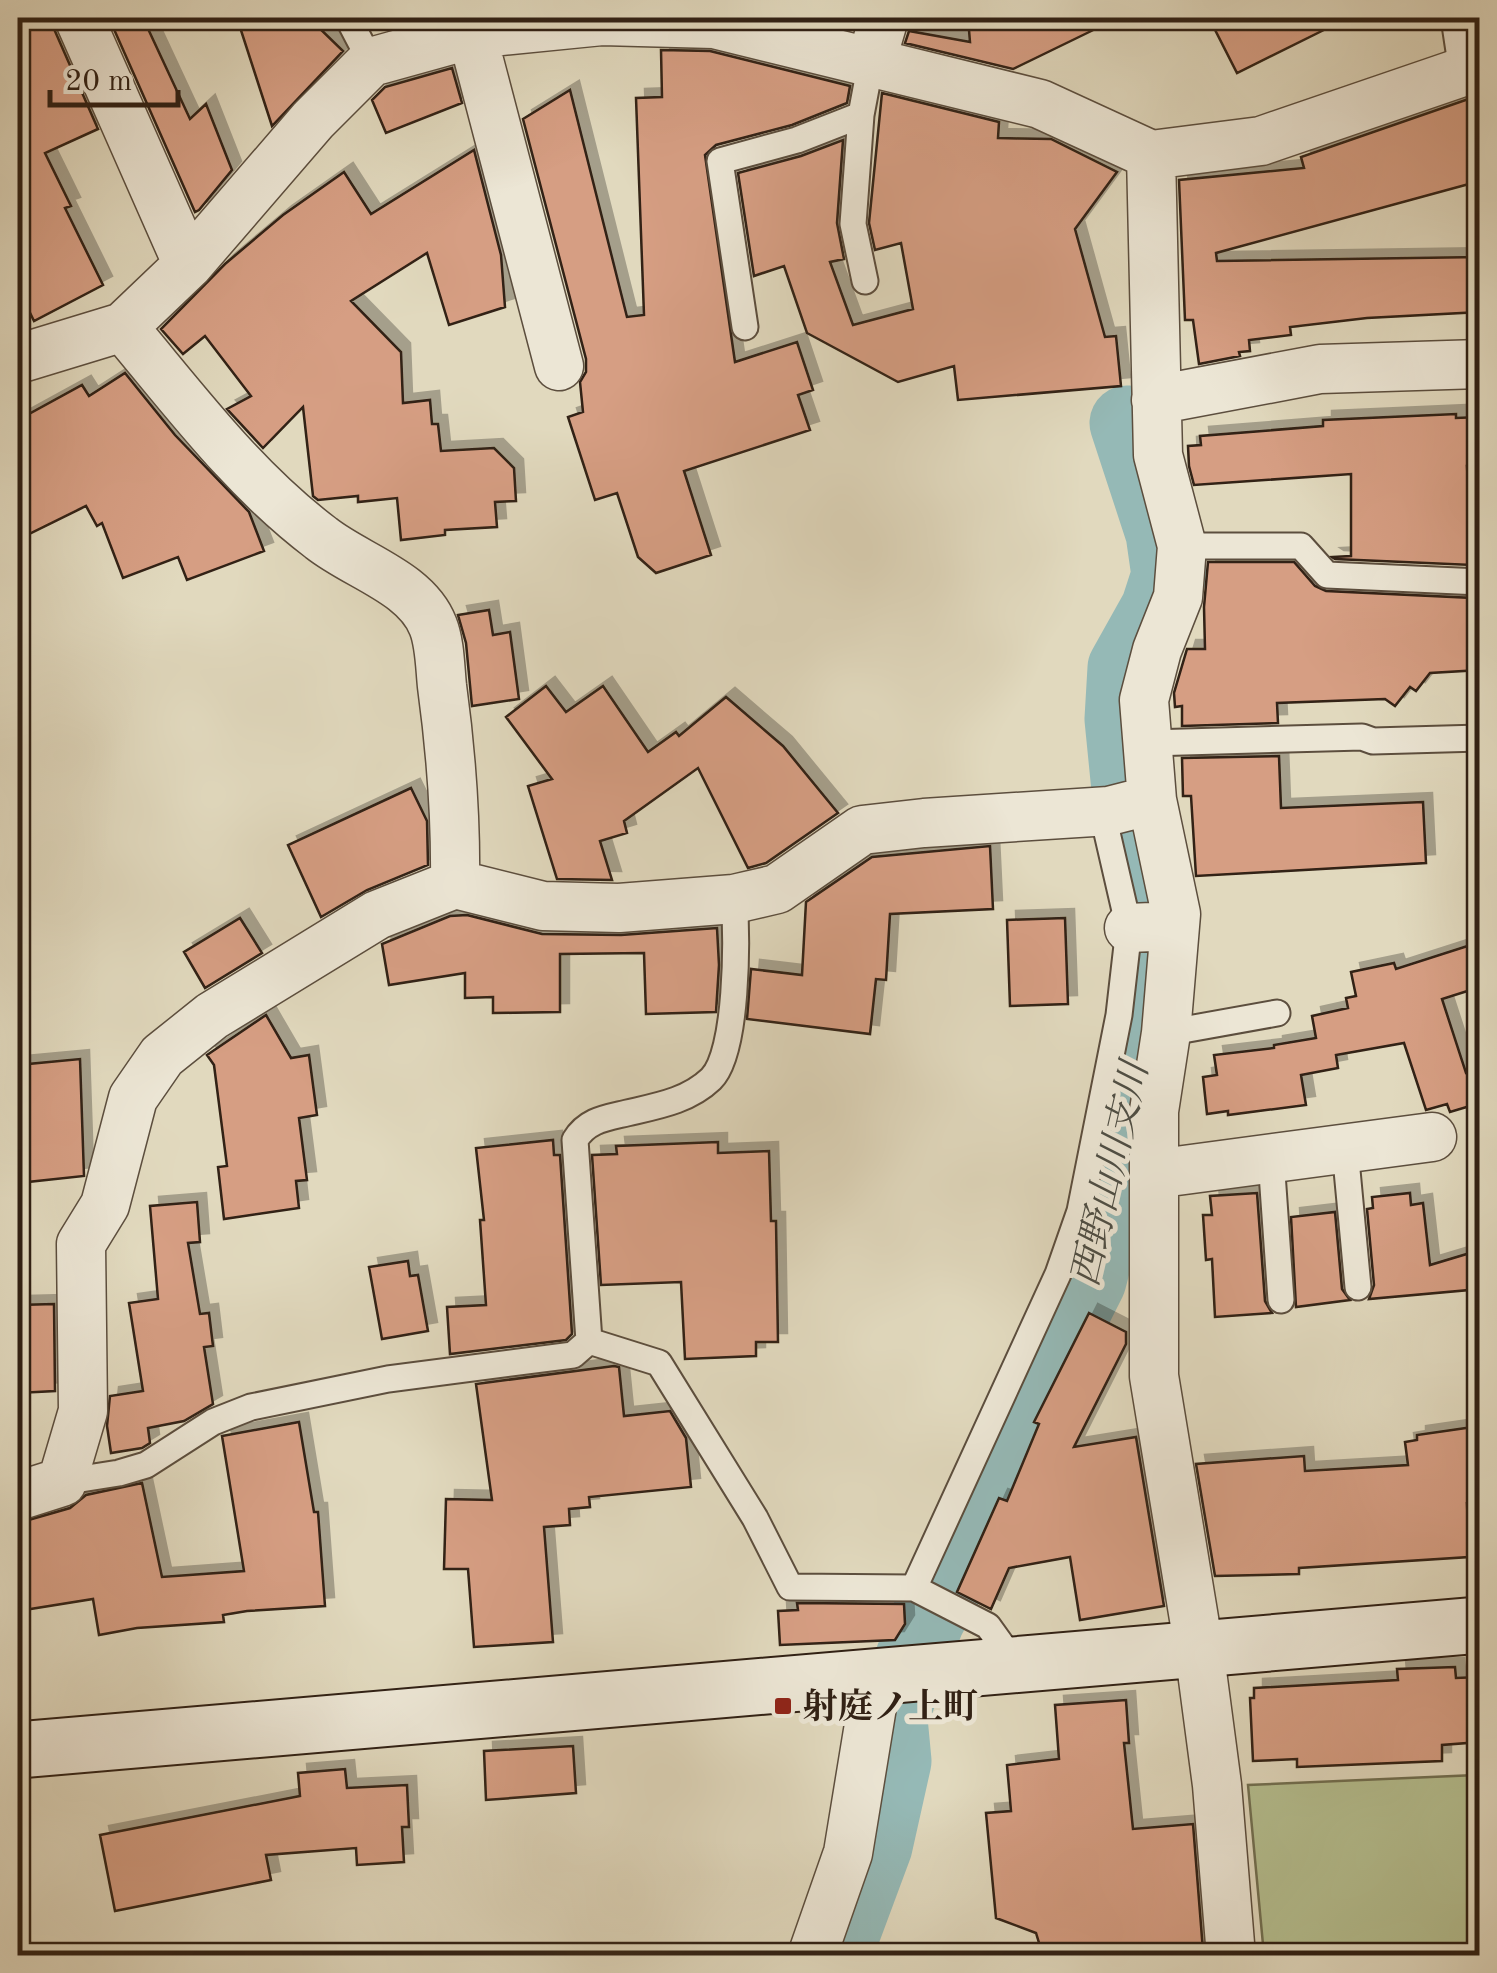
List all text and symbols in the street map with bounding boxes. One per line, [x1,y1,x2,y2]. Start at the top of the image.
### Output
scale bar [50,45,178,107]
text: 20 m [65,67,132,97]
water label: 西野山川支川 [1065,1055,1157,1290]
place label: 射庭ノ上町 [803,1688,978,1726]
marker: 射庭ノ上町 [772,1695,794,1717]

